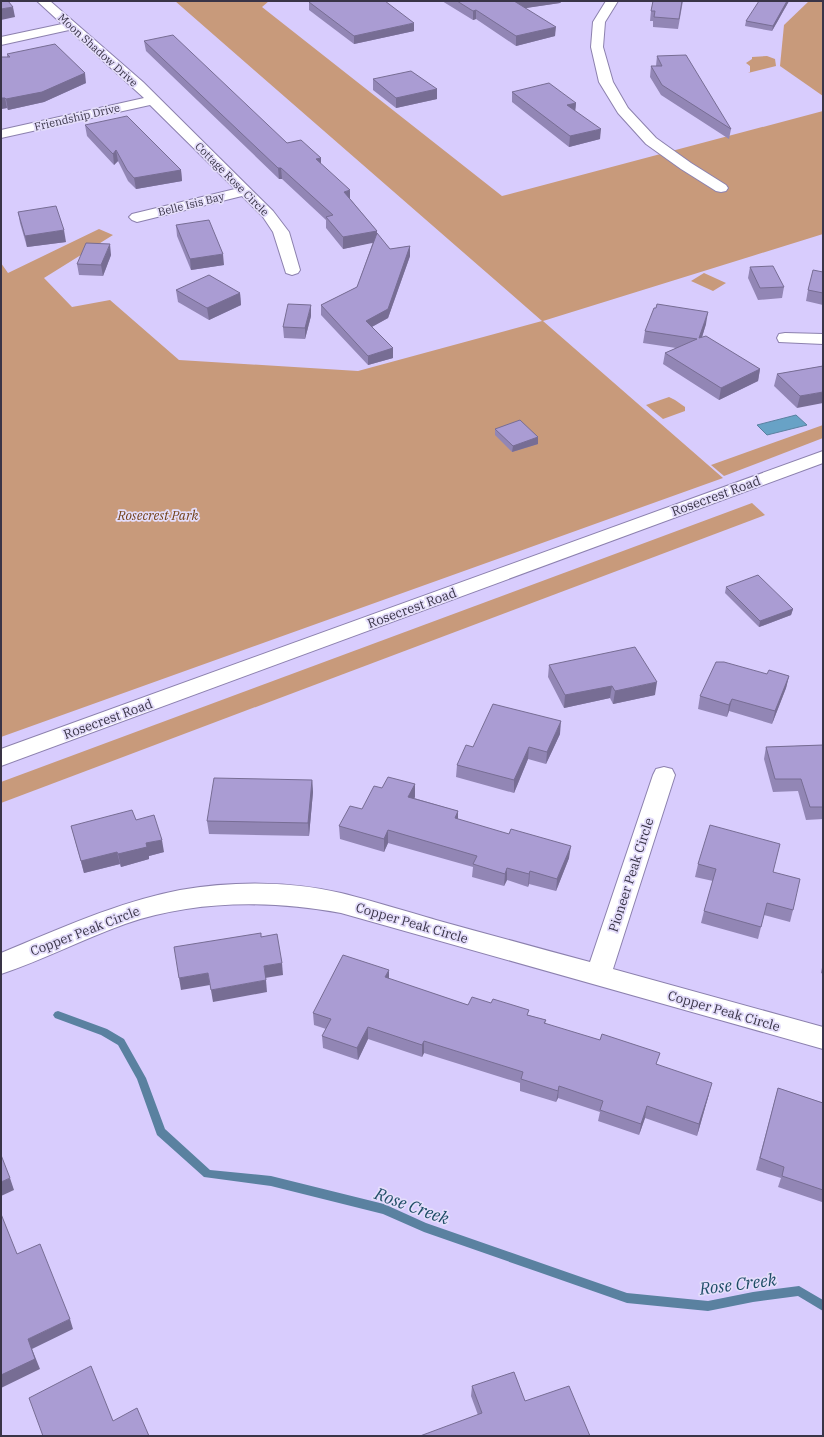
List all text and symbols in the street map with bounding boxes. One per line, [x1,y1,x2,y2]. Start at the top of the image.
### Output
street label: Moon Shadow Drive [55,10,141,90]
street label: Friendship Drive [33,100,121,134]
street label: Cottage Rose Circle [192,139,272,219]
street label: Belle Isis Bay [156,189,226,219]
street label: Rosecrest Road [669,472,763,520]
park label: Rosecrest Park [116,507,199,524]
street label: Rosecrest Road [365,584,459,632]
street label: Rosecrest Road [61,695,155,743]
street label: Pioneer Peak Circle [605,816,657,934]
street label: Copper Peak Circle [354,899,470,947]
street label: Copper Peak Circle [28,902,142,960]
street label: Copper Peak Circle [666,987,782,1035]
water label: Rose Creek [371,1182,452,1230]
water label: Rose Creek [697,1268,778,1300]

